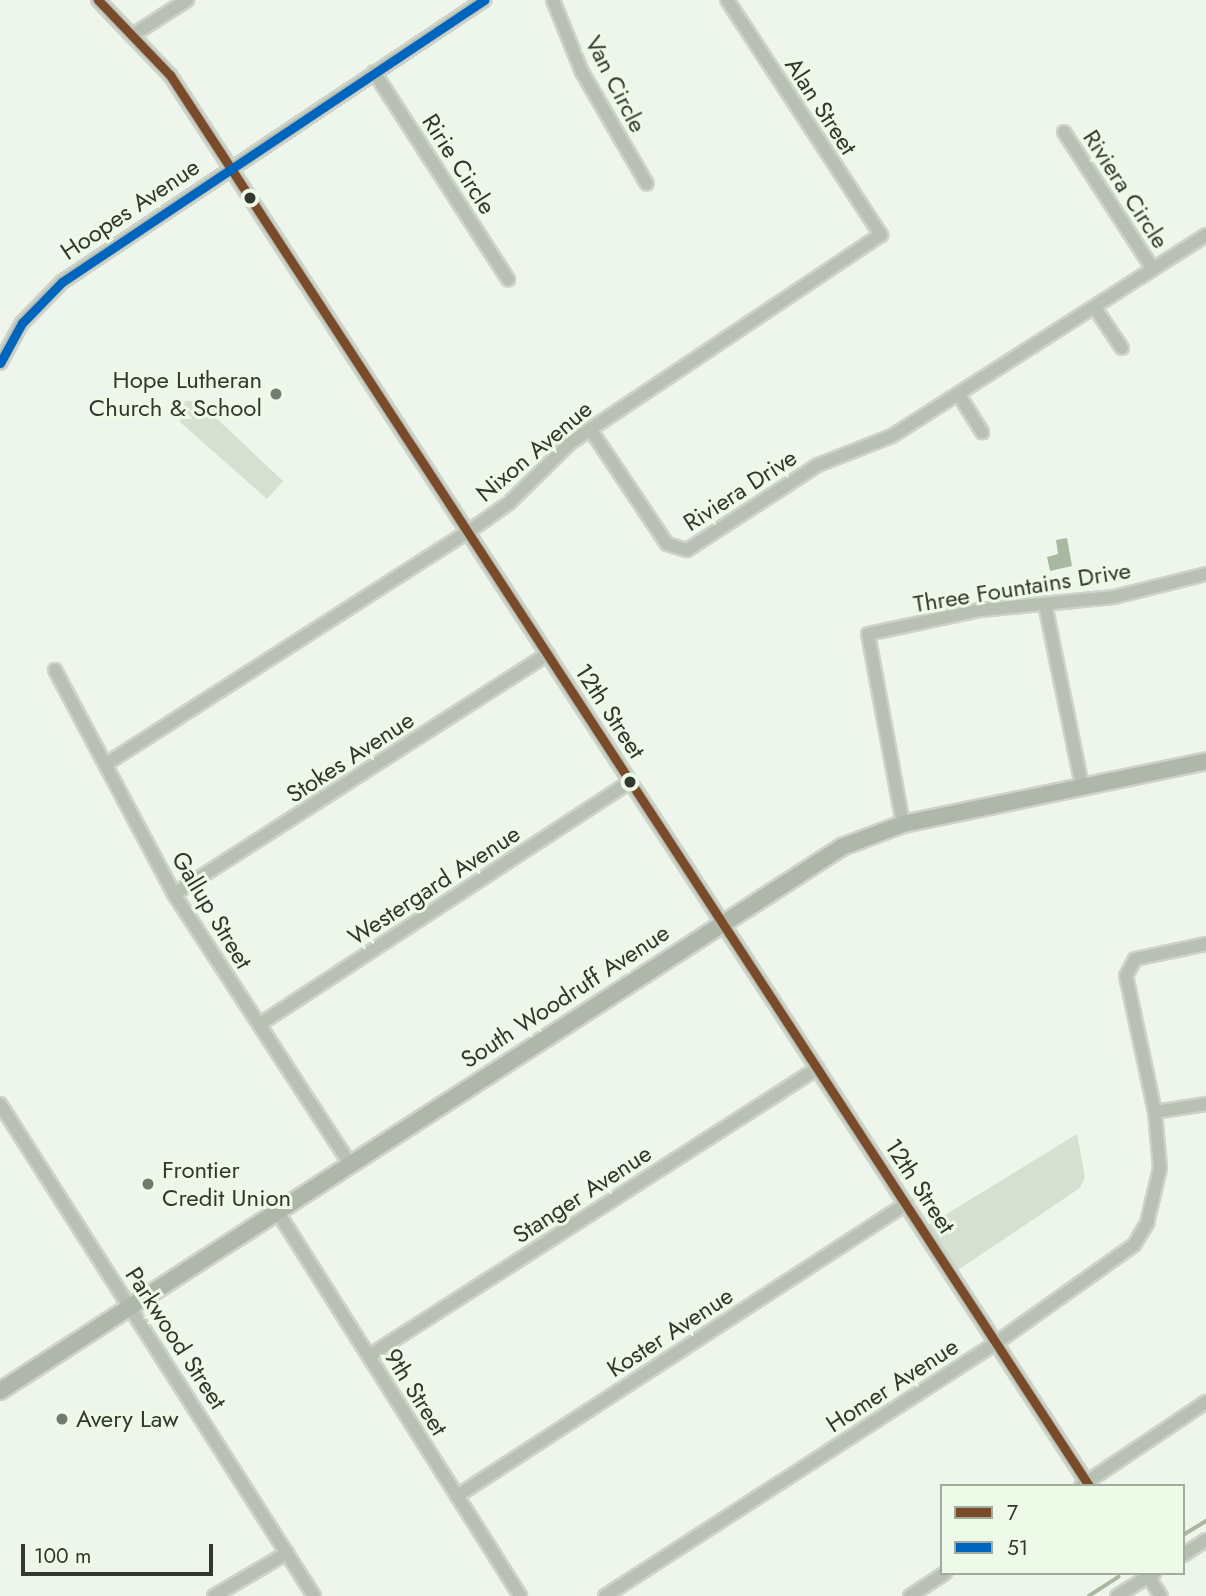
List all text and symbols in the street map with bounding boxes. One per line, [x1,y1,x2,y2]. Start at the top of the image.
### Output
street label: Van Circle [579,31,653,137]
street label: Alan Street [779,52,863,160]
street label: Ririe Circle [416,109,502,219]
street label: Riviera Circle [1077,124,1175,254]
street label: Hoopes Avenue [55,152,205,266]
unlabelled marker [243,191,257,205]
place label: Hope Lutheran Church & School [89,366,262,422]
marker: Hope Lutheran Church & School [268,386,284,402]
street label: Nixon Avenue [470,394,598,508]
street label: Riviera Drive [678,443,802,537]
street label: Three Fountains Drive [911,556,1133,618]
street label: 12th Street [569,658,651,764]
street label: Stokes Avenue [281,705,419,809]
unlabelled marker [623,775,637,789]
street label: Westergard Avenue [343,819,525,951]
street label: Gallup Street [166,846,258,974]
street label: South Woodruff Avenue [455,918,675,1074]
street label: 12th Street [879,1133,961,1239]
street label: Stanger Avenue [507,1139,657,1249]
place label: Frontier Credit Union [162,1156,291,1212]
marker: Frontier Credit Union [140,1176,156,1192]
street label: Parkwood Street [119,1262,233,1414]
street label: Koster Avenue [602,1281,738,1383]
street label: Homer Avenue [821,1332,963,1438]
street label: 9th Street [378,1343,454,1441]
place label: Avery Law [76,1405,178,1433]
marker: Avery Law [54,1411,70,1427]
legend [940,1484,1185,1575]
text: 7 [1007,1498,1018,1528]
scale bar [24,1530,217,1574]
text: 51 [1007,1533,1028,1563]
text: 100 m [34,1541,91,1571]

